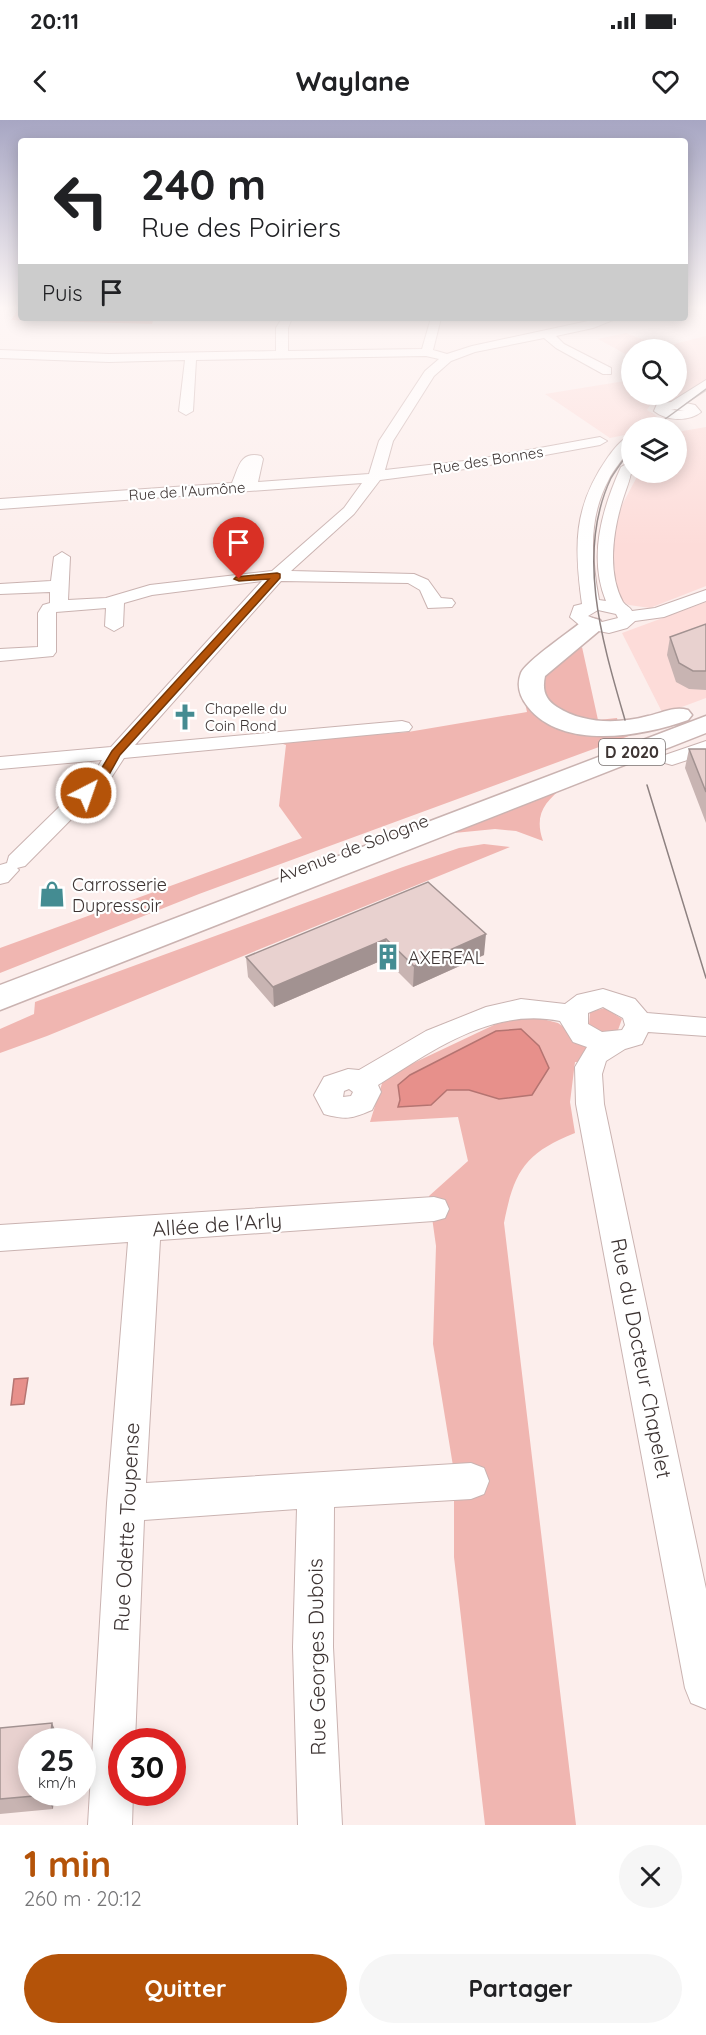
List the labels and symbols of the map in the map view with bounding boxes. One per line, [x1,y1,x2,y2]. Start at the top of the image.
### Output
street label: Rue des Bonnes [432,442,544,478]
street label: Rue de l'Aumône [128,477,246,505]
pin [213,517,264,579]
place label: Chapelle du Coin Rond [205,699,287,735]
church icon: Chapelle du Coin Rond [170,702,200,732]
road number: D 2020 [599,739,665,765]
position arrow [54,761,118,825]
street label: Avenue de Sologne [274,809,432,887]
place label: Carrosserie Dupressoir [72,873,167,917]
shop icon: Carrosserie Dupressoir [37,879,67,909]
building icon: AXEREAL [373,942,403,972]
place label: AXEREAL [408,946,485,969]
street label: Allée de l'Arly [151,1207,283,1241]
street label: Rue du Docteur Chapelet [606,1236,678,1480]
street label: Rue Odette Toupense [108,1422,144,1632]
street label: Rue Georges Dubois [301,1558,331,1756]
speed limit sign: 30 [108,1728,186,1806]

